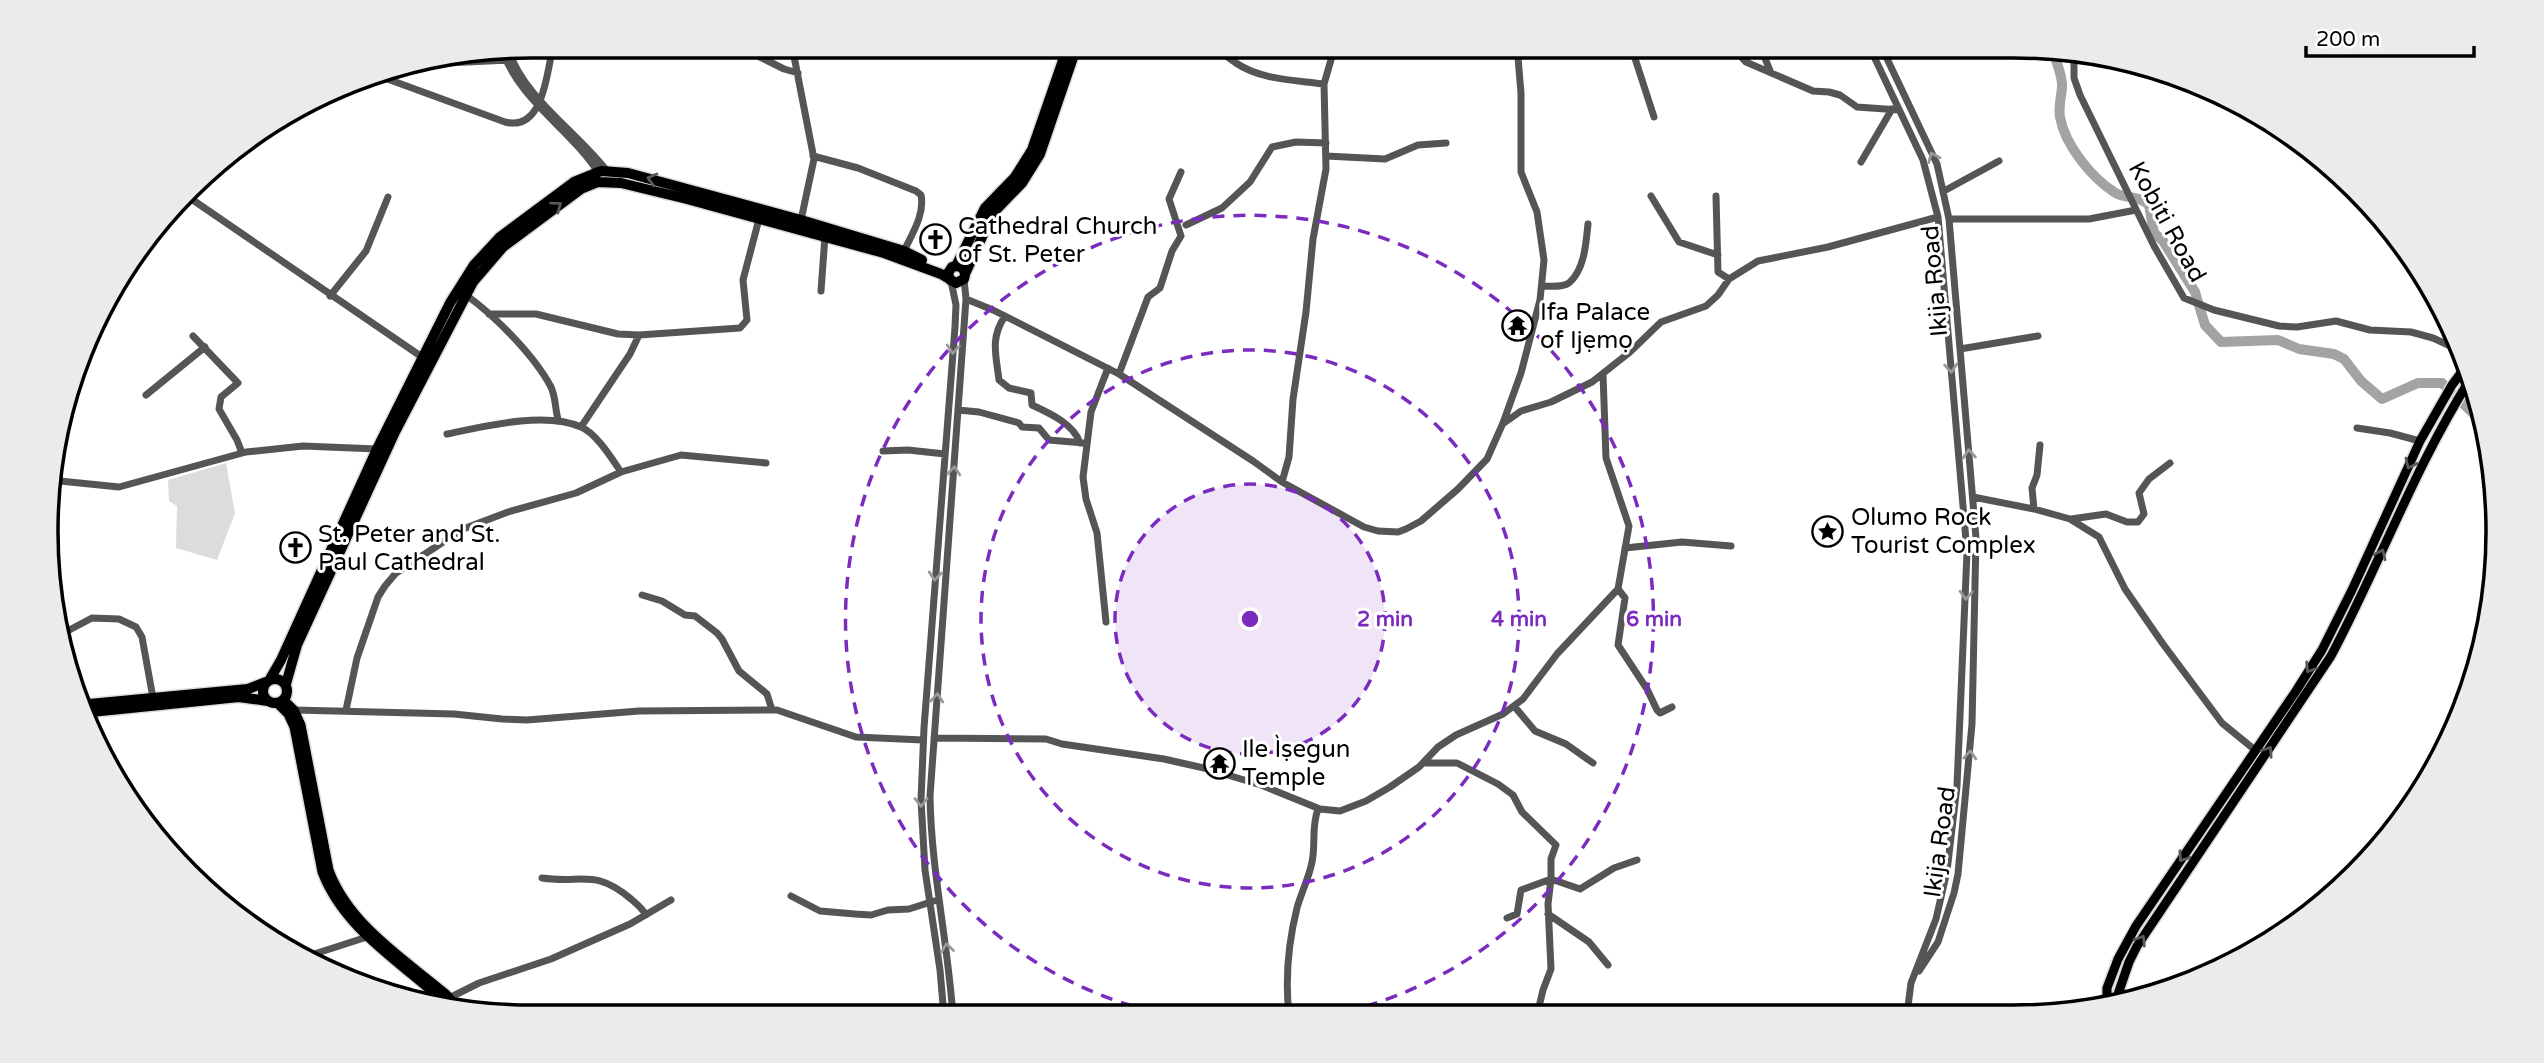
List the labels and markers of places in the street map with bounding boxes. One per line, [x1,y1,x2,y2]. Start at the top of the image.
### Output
place label: Cathedral Church of St. Peter [958,212,1157,269]
church icon: Cathedral Church of St. Peter [918,223,952,257]
place label: Ifa Palace of Ijẹmọ [1540,298,1650,355]
temple icon: Ifa Palace of Ijẹmọ [1500,309,1534,343]
place label: Olumo Rock Tourist Complex [1851,503,2036,560]
place icon: Olumo Rock Tourist Complex [1811,514,1845,548]
place label: St. Peter and St. Paul Cathedral [318,520,500,577]
church icon: St. Peter and St. Paul Cathedral [278,531,312,565]
centre of rings [1238,607,1262,631]
place label: Ile Ìṣegun Temple [1242,734,1350,792]
temple icon: Ile Ìṣegun Temple [1202,746,1236,780]

